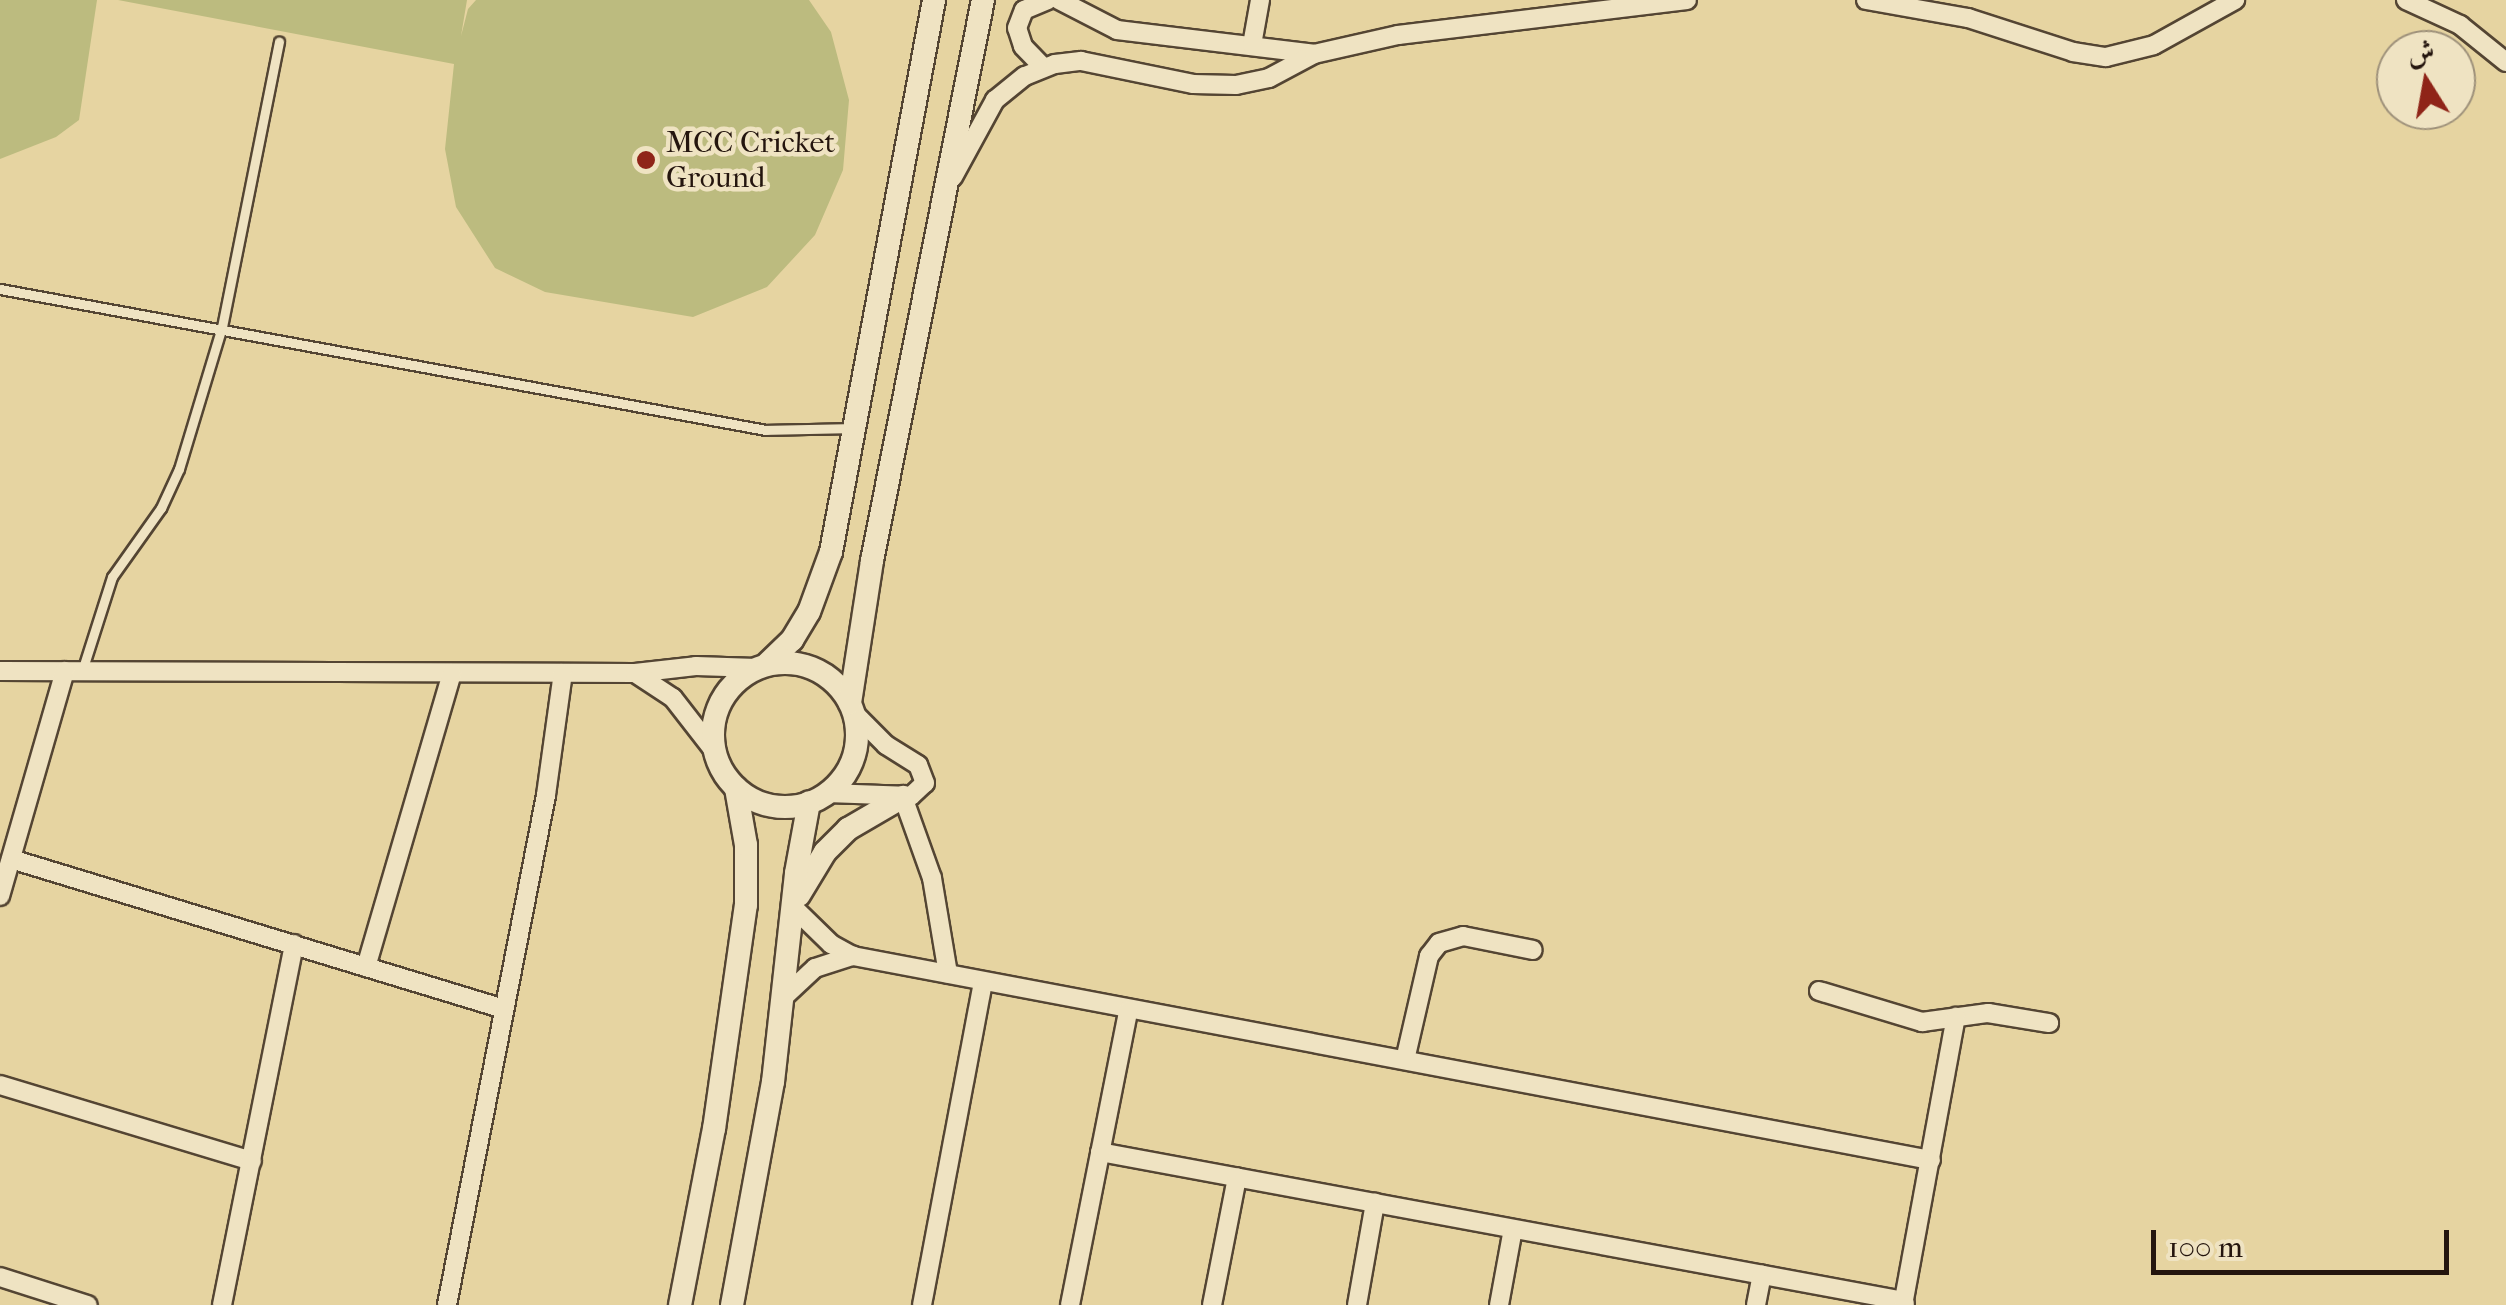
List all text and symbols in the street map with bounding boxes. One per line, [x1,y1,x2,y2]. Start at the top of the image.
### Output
north arrow [2376,30,2476,130]
text: ش [2404,33,2437,71]
place label: MCC Cricket Ground [666,125,835,196]
marker: MCC Cricket Ground [635,149,657,171]
scale bar [2156,1210,2454,1272]
text: 100 m [2168,1230,2243,1265]

